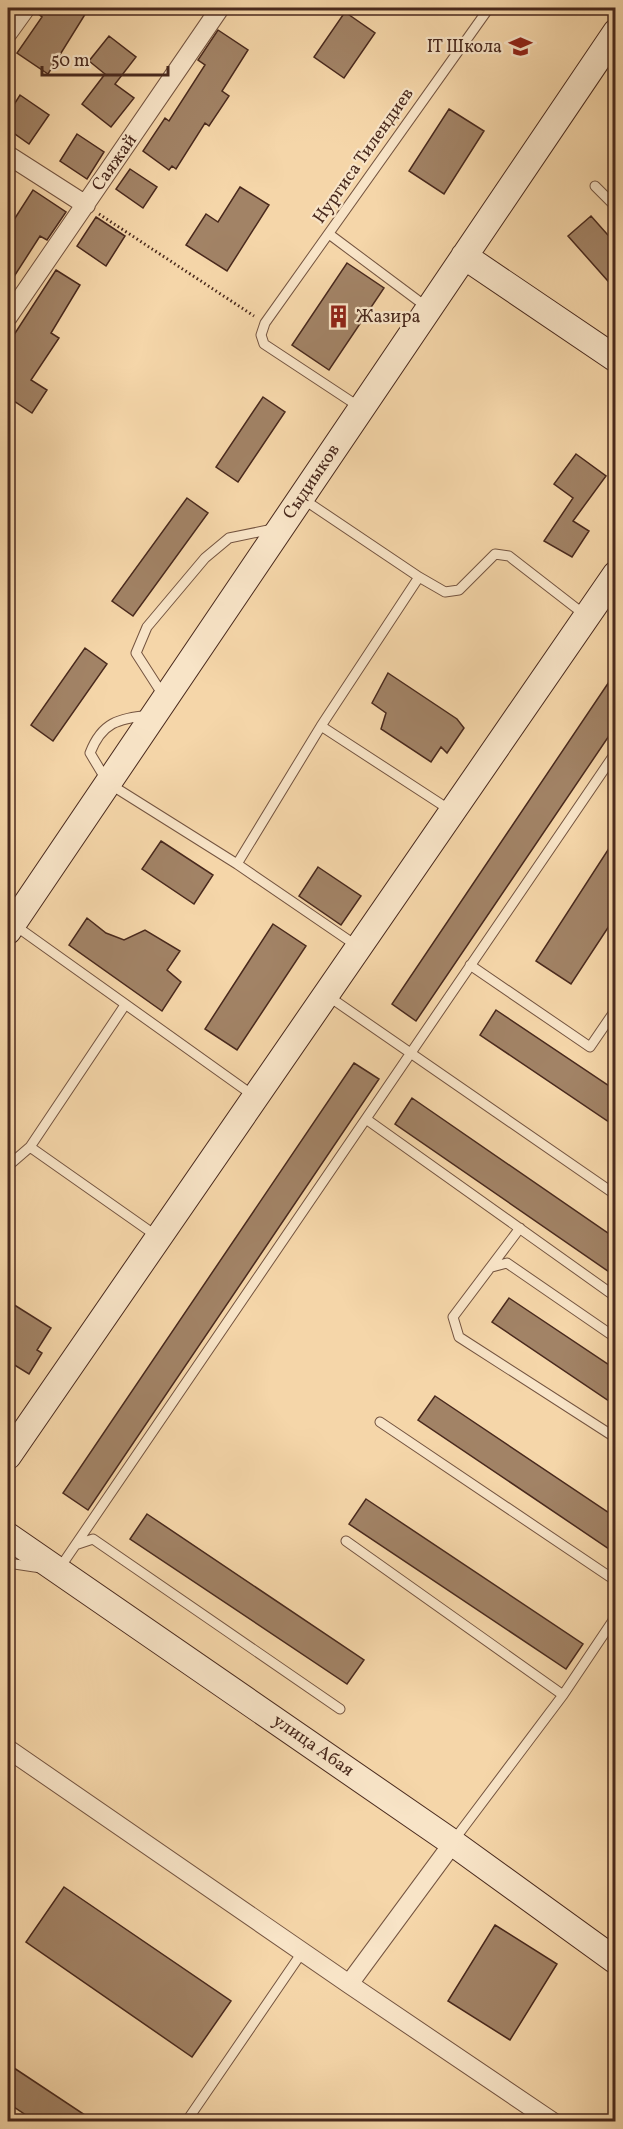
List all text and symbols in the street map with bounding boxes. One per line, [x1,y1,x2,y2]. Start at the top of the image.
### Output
school or university icon: IT Школа [507,34,533,60]
place label: IT Школа [427,35,502,60]
scale bar [42,39,168,77]
text: 50 m [51,49,90,74]
street label: Нургиса Тилендиев [308,83,420,229]
street label: Саяжай [86,129,144,197]
building icon: Жазира [325,304,351,330]
place label: Жазира [356,305,421,330]
street label: Сыдиыков [277,439,347,525]
street label: улица Абая [267,1709,359,1783]

